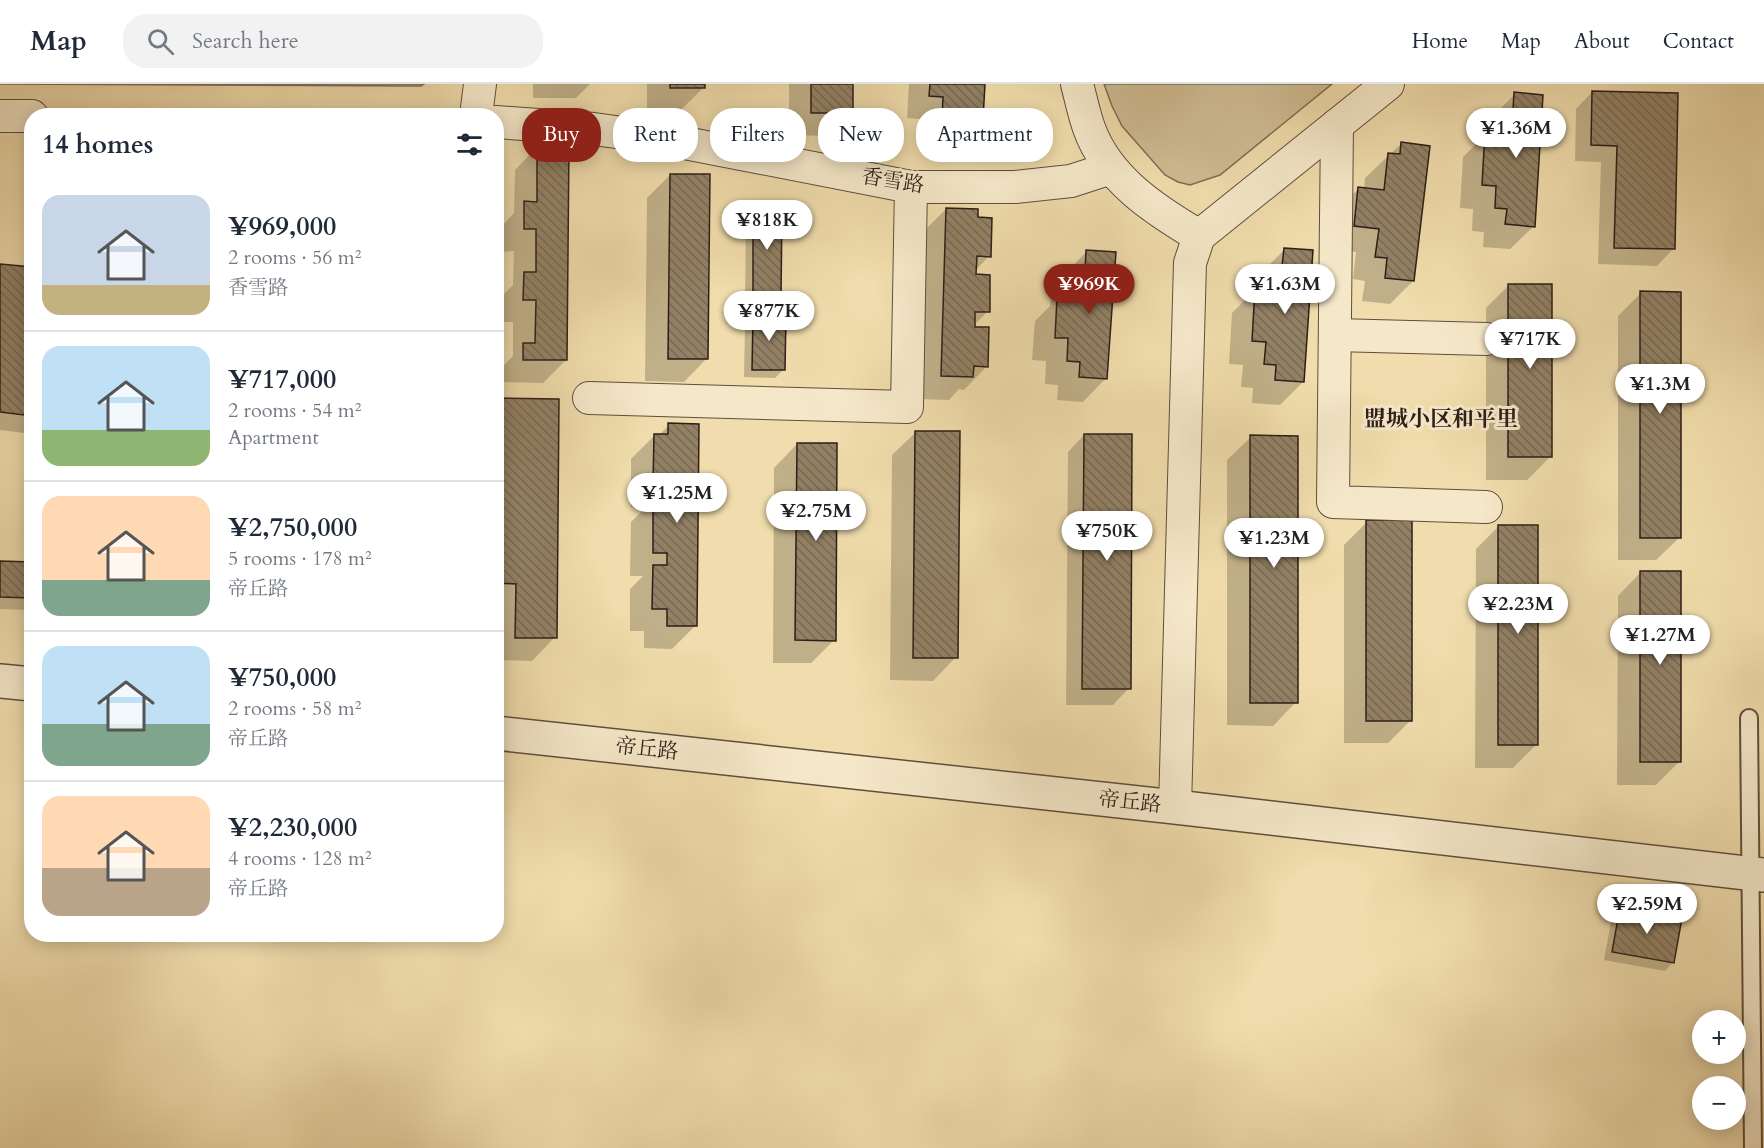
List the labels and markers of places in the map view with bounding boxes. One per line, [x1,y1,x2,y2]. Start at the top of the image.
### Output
pin: ¥1.36M [1467,108,1565,159]
pin: ¥818K [725,200,809,251]
pin: ¥969K [1047,264,1131,315]
pin: ¥1.63M [1236,264,1334,315]
pin: ¥877K [727,291,811,342]
pin: ¥717K [1488,319,1572,370]
pin: ¥1.3M [1618,364,1702,415]
pin: ¥1.25M [628,473,726,524]
pin: ¥2.75M [767,491,865,542]
pin: ¥750K [1065,511,1149,562]
pin: ¥1.23M [1225,518,1323,569]
pin: ¥2.23M [1469,584,1567,635]
pin: ¥1.27M [1611,615,1709,666]
pin: ¥2.59M [1598,884,1696,935]

